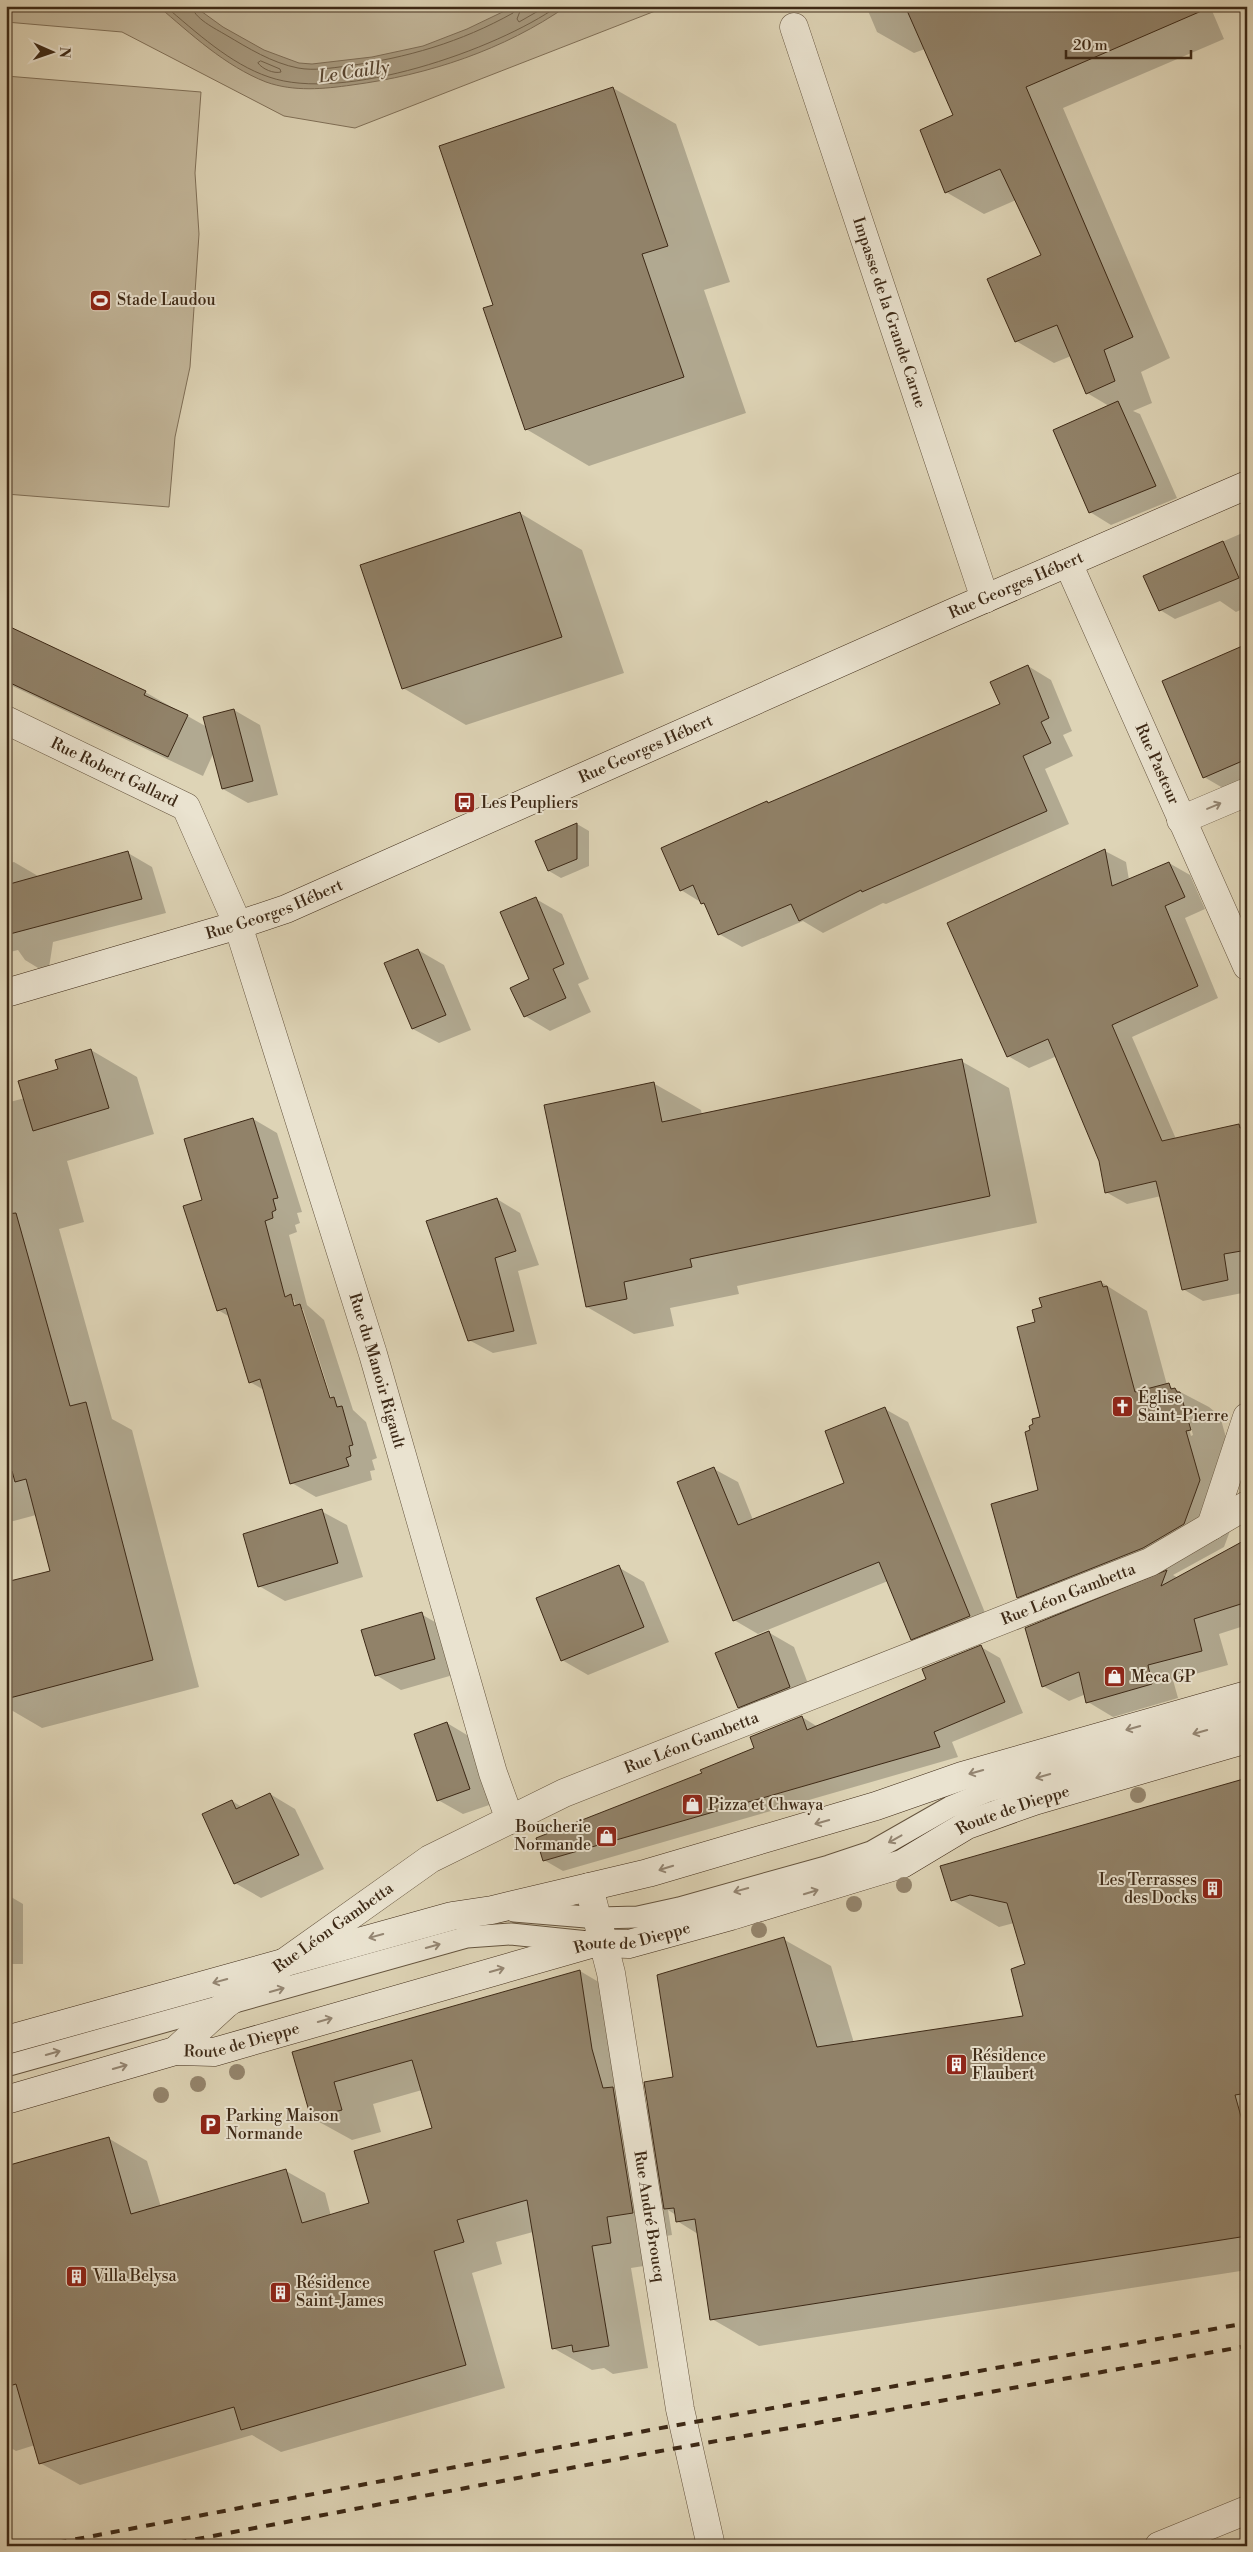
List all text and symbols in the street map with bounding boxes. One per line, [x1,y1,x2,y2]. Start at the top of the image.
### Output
north arrow [28,28,78,78]
scale bar [1066,28,1190,60]
text: 20 m [1073,36,1108,55]
text: N [55,47,73,58]
water label: Le Cailly [316,56,391,88]
street label: Impasse de la Grande Carue [848,215,930,411]
sports icon: Stade Laudou [89,288,113,312]
place label: Stade Laudou [117,290,216,310]
street label: Rue Georges Hébert [946,547,1087,623]
street label: Rue Georges Hébert [575,710,716,788]
street label: Rue Pasteur [1131,720,1184,808]
street label: Rue Robert Gallard [47,733,181,811]
bus stop icon: Les Peupliers [453,791,477,815]
place label: Les Peupliers [481,793,578,813]
one-way arrow [1206,800,1221,810]
street label: Rue Georges Hébert [203,875,346,944]
street label: Rue du Manoir Rigault [344,1290,410,1452]
place label: Église Saint-Pierre [1138,1386,1228,1426]
church icon: Église Saint-Pierre [1110,1395,1134,1419]
street label: Rue Léon Gambetta [998,1558,1139,1630]
shop icon: Meca GP [1103,1665,1127,1689]
place label: Meca GP [1131,1667,1195,1687]
street label: Rue Léon Gambetta [621,1707,762,1778]
one-way arrow [1125,1723,1141,1733]
one-way arrow [1192,1727,1208,1737]
one-way arrow [969,1768,985,1777]
one-way arrow [1036,1771,1052,1781]
street label: Route de Dieppe [952,1781,1072,1839]
shop icon: Pizza et Chwaya [680,1793,704,1817]
place label: Pizza et Chwaya [708,1795,824,1815]
place label: Boucherie Normande [514,1817,591,1855]
one-way arrow [814,1818,830,1827]
shop icon: Boucherie Normande [595,1824,619,1848]
one-way arrow [888,1835,903,1844]
one-way arrow [658,1863,674,1873]
place label: Les Terrasses des Docks [1099,1870,1197,1908]
building icon: Les Terrasses des Docks [1201,1877,1225,1901]
street label: Rue Léon Gambetta [269,1878,398,1977]
one-way arrow [734,1886,750,1895]
one-way arrow [803,1886,819,1896]
street label: Route de Dieppe [571,1918,693,1958]
one-way arrow [369,1932,385,1942]
one-way arrow [425,1940,441,1950]
one-way arrow [489,1964,505,1974]
one-way arrow [212,1977,228,1986]
one-way arrow [269,1985,285,1994]
one-way arrow [316,2015,332,2025]
street label: Route de Dieppe [183,2018,302,2062]
place label: Résidence Flaubert [972,2046,1046,2084]
one-way arrow [45,2048,61,2058]
building icon: Résidence Flaubert [944,2053,968,2077]
one-way arrow [112,2062,128,2072]
place label: Parking Maison Normande [226,2106,339,2144]
parking icon: Parking Maison Normande [198,2113,222,2137]
street label: Rue André Broucq [629,2149,670,2284]
building icon: Villa Belysa [65,2264,89,2288]
place label: Villa Belysa [92,2266,178,2286]
place label: Résidence Saint-James [296,2273,384,2311]
building icon: Résidence Saint-James [268,2280,292,2304]

